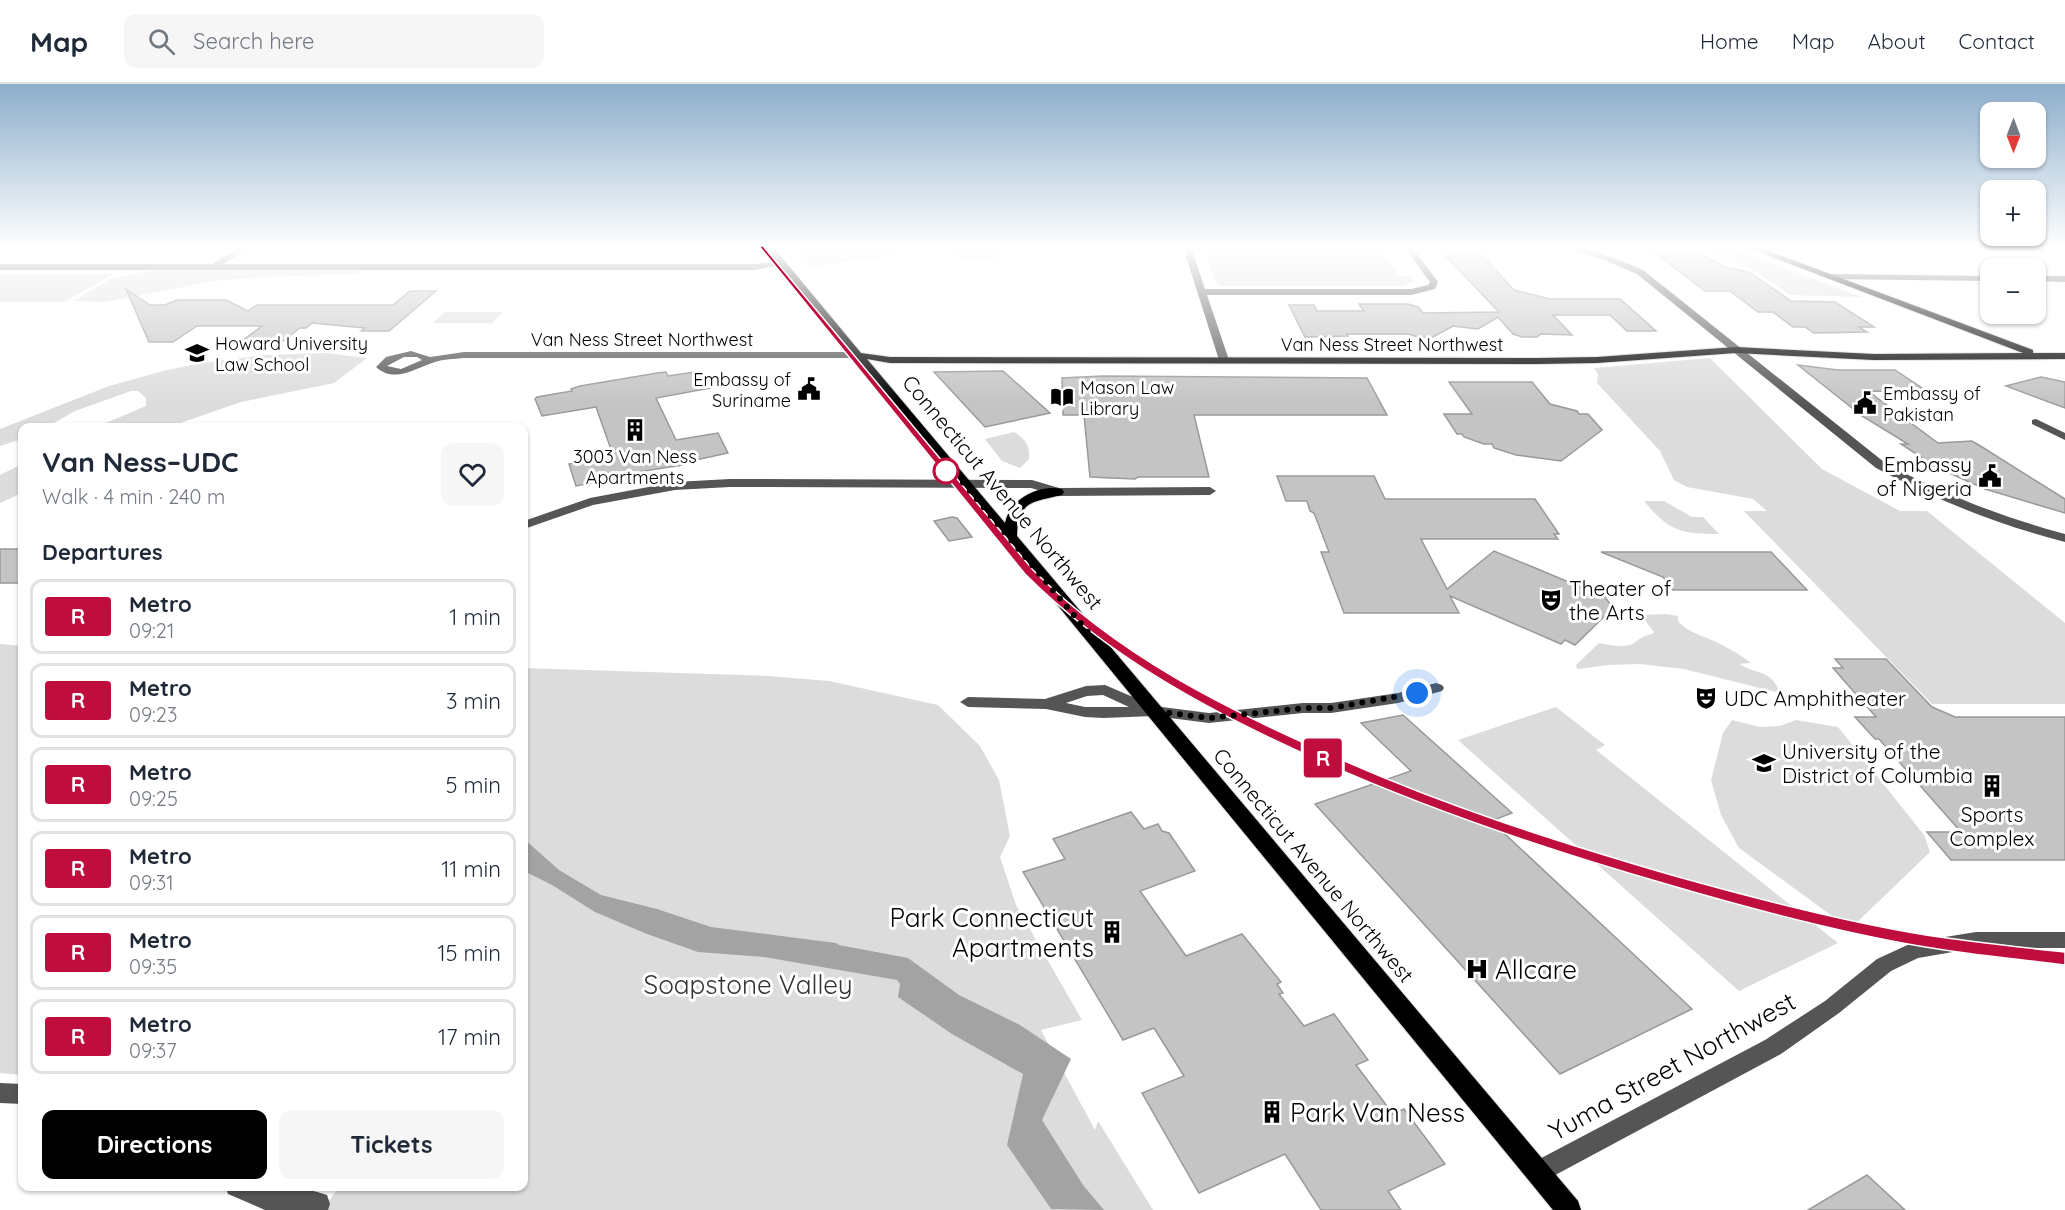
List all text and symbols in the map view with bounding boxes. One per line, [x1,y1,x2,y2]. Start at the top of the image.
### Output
search box [124,14,544,68]
text: Map [30,24,88,59]
icon: search [145,25,178,58]
text: Search here [193,27,315,55]
text: Home [1700,28,1759,54]
text: Map [1792,28,1835,54]
text: About [1868,28,1926,54]
text: Contact [1959,28,2035,54]
north arrow [1980,102,2046,168]
map controls [1980,102,2046,324]
button: + [1980,180,2046,246]
button: − [1980,258,2046,324]
street label: Van Ness Street Northwest [531,328,753,351]
place label: Howard University Law School [215,332,368,376]
street label: Van Ness Street Northwest [1281,333,1503,356]
school or university icon: Howard University Law School [184,340,210,366]
place label: Embassy of Suriname [693,368,792,412]
street label: Connecticut Avenue Northwest [897,370,1109,614]
public building icon: Embassy of Suriname [796,376,822,402]
place label: Mason Law Library [1080,376,1174,420]
place label: Embassy of Pakistan [1883,382,1981,426]
library icon: Mason Law Library [1049,384,1075,410]
public building icon: Embassy of Pakistan [1852,390,1878,416]
building icon: 3003 Van Ness Apartments [622,417,648,443]
button: heart [441,443,504,506]
text: Van Ness–UDC [42,444,239,479]
place label: 3003 Van Ness Apartments [573,445,697,489]
place label: Embassy of Nigeria [1876,451,1972,501]
unlabelled marker [933,458,959,484]
public building icon: Embassy of Nigeria [1977,463,2003,489]
text: Walk · 4 min · 240 m [42,484,225,509]
text: Departures [42,538,163,566]
place label: Theater of the Arts [1569,575,1672,625]
theatre icon: Theater of the Arts [1538,587,1564,613]
text: Metro [129,590,192,618]
text: R [71,603,85,629]
text: 1 min [449,603,501,631]
text: 09:21 [129,618,174,643]
text: Metro [129,674,192,702]
your location [1402,678,1432,708]
theatre icon: UDC Amphitheater [1693,685,1719,711]
place label: UDC Amphitheater [1724,685,1906,711]
text: R [71,687,85,713]
text: 3 min [446,687,501,715]
text: 09:23 [129,702,177,727]
line badge: R [1304,738,1342,778]
place label: University of the District of Columbia [1782,738,1973,788]
street label: Connecticut Avenue Northwest [1208,743,1420,987]
text: R [1316,745,1330,771]
school or university icon: University of the District of Columbia [1751,750,1777,776]
text: Metro [129,758,192,786]
text: R [71,771,85,797]
text: 5 min [446,771,501,799]
building icon: Sports Complex [1979,773,2005,799]
text: 09:25 [129,786,178,811]
place label: Sports Complex [1950,801,2034,851]
text: Metro [129,842,192,870]
text: R [71,855,85,881]
text: 11 min [441,855,501,883]
text: 09:31 [129,870,174,895]
place label: Park Connecticut Apartments [890,901,1094,964]
building icon: Park Connecticut Apartments [1099,919,1125,945]
text: Metro [129,926,192,954]
text: R [71,939,85,965]
text: 15 min [437,939,501,967]
place label: Allcare [1495,953,1577,986]
text: 09:35 [129,954,177,979]
hospital icon: Allcare [1464,956,1490,982]
park label: Soapstone Valley [644,968,852,1001]
street label: Yuma Street Northwest [1543,984,1801,1148]
text: Metro [129,1010,192,1038]
text: R [71,1023,85,1049]
text: 17 min [438,1023,501,1051]
text: 09:37 [129,1038,177,1063]
place label: Park Van Ness [1290,1096,1465,1129]
building icon: Park Van Ness [1259,1099,1285,1125]
button: Directions [42,1110,267,1179]
button: Tickets [279,1110,504,1179]

